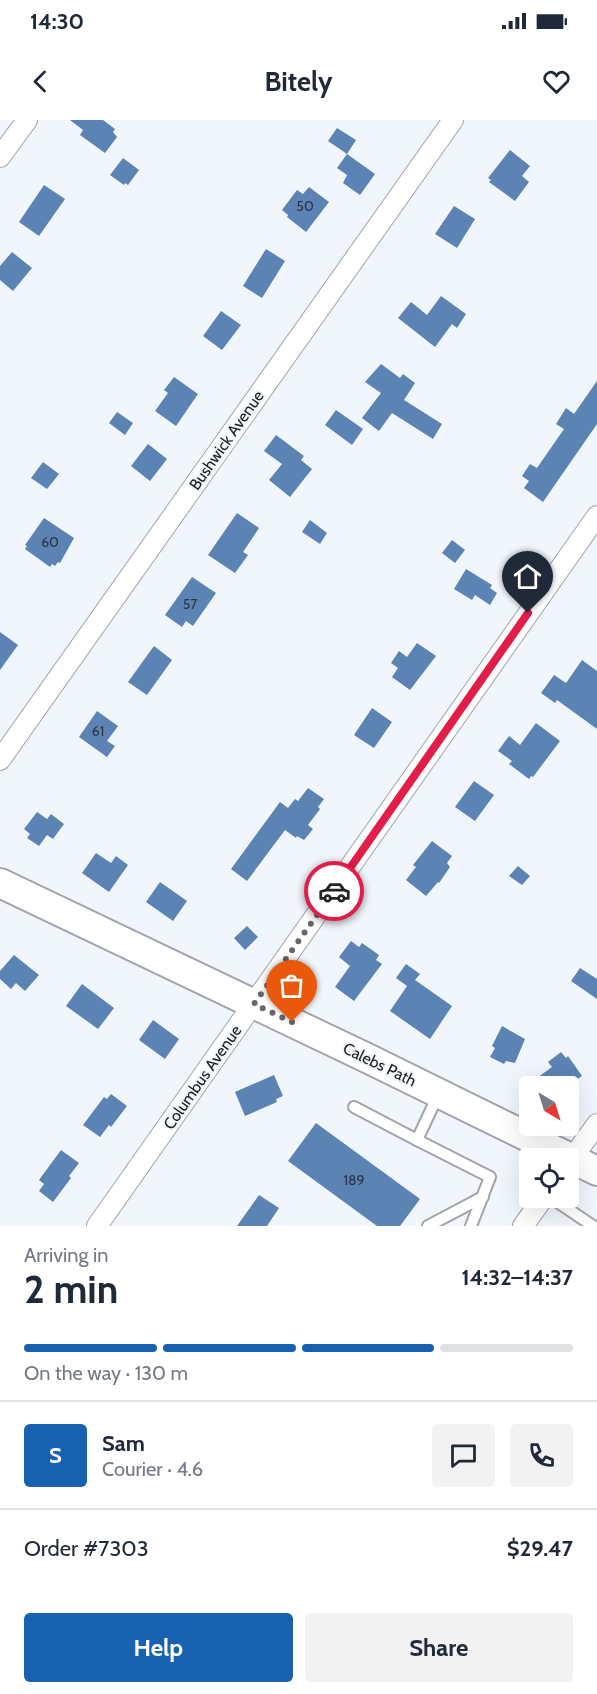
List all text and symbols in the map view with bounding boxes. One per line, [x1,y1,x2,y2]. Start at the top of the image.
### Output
text: 14:30 [30,8,84,35]
icon: back [24,65,57,98]
text: Bitely [265,65,332,98]
icon: heart [540,65,573,98]
house number: 50 [296,197,314,215]
street label: Bushwick Avenue [185,387,268,494]
house number: 60 [41,533,59,551]
pin [502,551,553,613]
icon: home [511,560,544,593]
house number: 57 [183,595,197,613]
house number: 61 [92,722,104,740]
courier [304,861,364,921]
icon: car [318,875,351,908]
pin [266,960,317,1022]
icon: bag [275,969,308,1002]
street label: Columbus Avenue [159,1022,245,1133]
street label: Calebs Path [340,1039,419,1090]
north arrow [519,1076,579,1136]
map controls [519,1076,579,1208]
button: locate [519,1148,579,1208]
house number: 189 [344,1171,365,1189]
text: Arriving in [24,1243,108,1267]
text: 14:32–14:37 [461,1264,573,1291]
text: 2 min [24,1265,118,1313]
text: On the way · 130 m [24,1361,188,1385]
button: chat [432,1424,495,1487]
button: phone [510,1424,573,1487]
text: Sam [102,1430,145,1457]
text: S [49,1442,62,1469]
text: Courier · 4.6 [102,1457,203,1481]
text: Order #7303 [24,1535,149,1562]
text: $29.47 [507,1535,573,1562]
button: Help [24,1613,293,1682]
button: Share [305,1613,573,1682]

